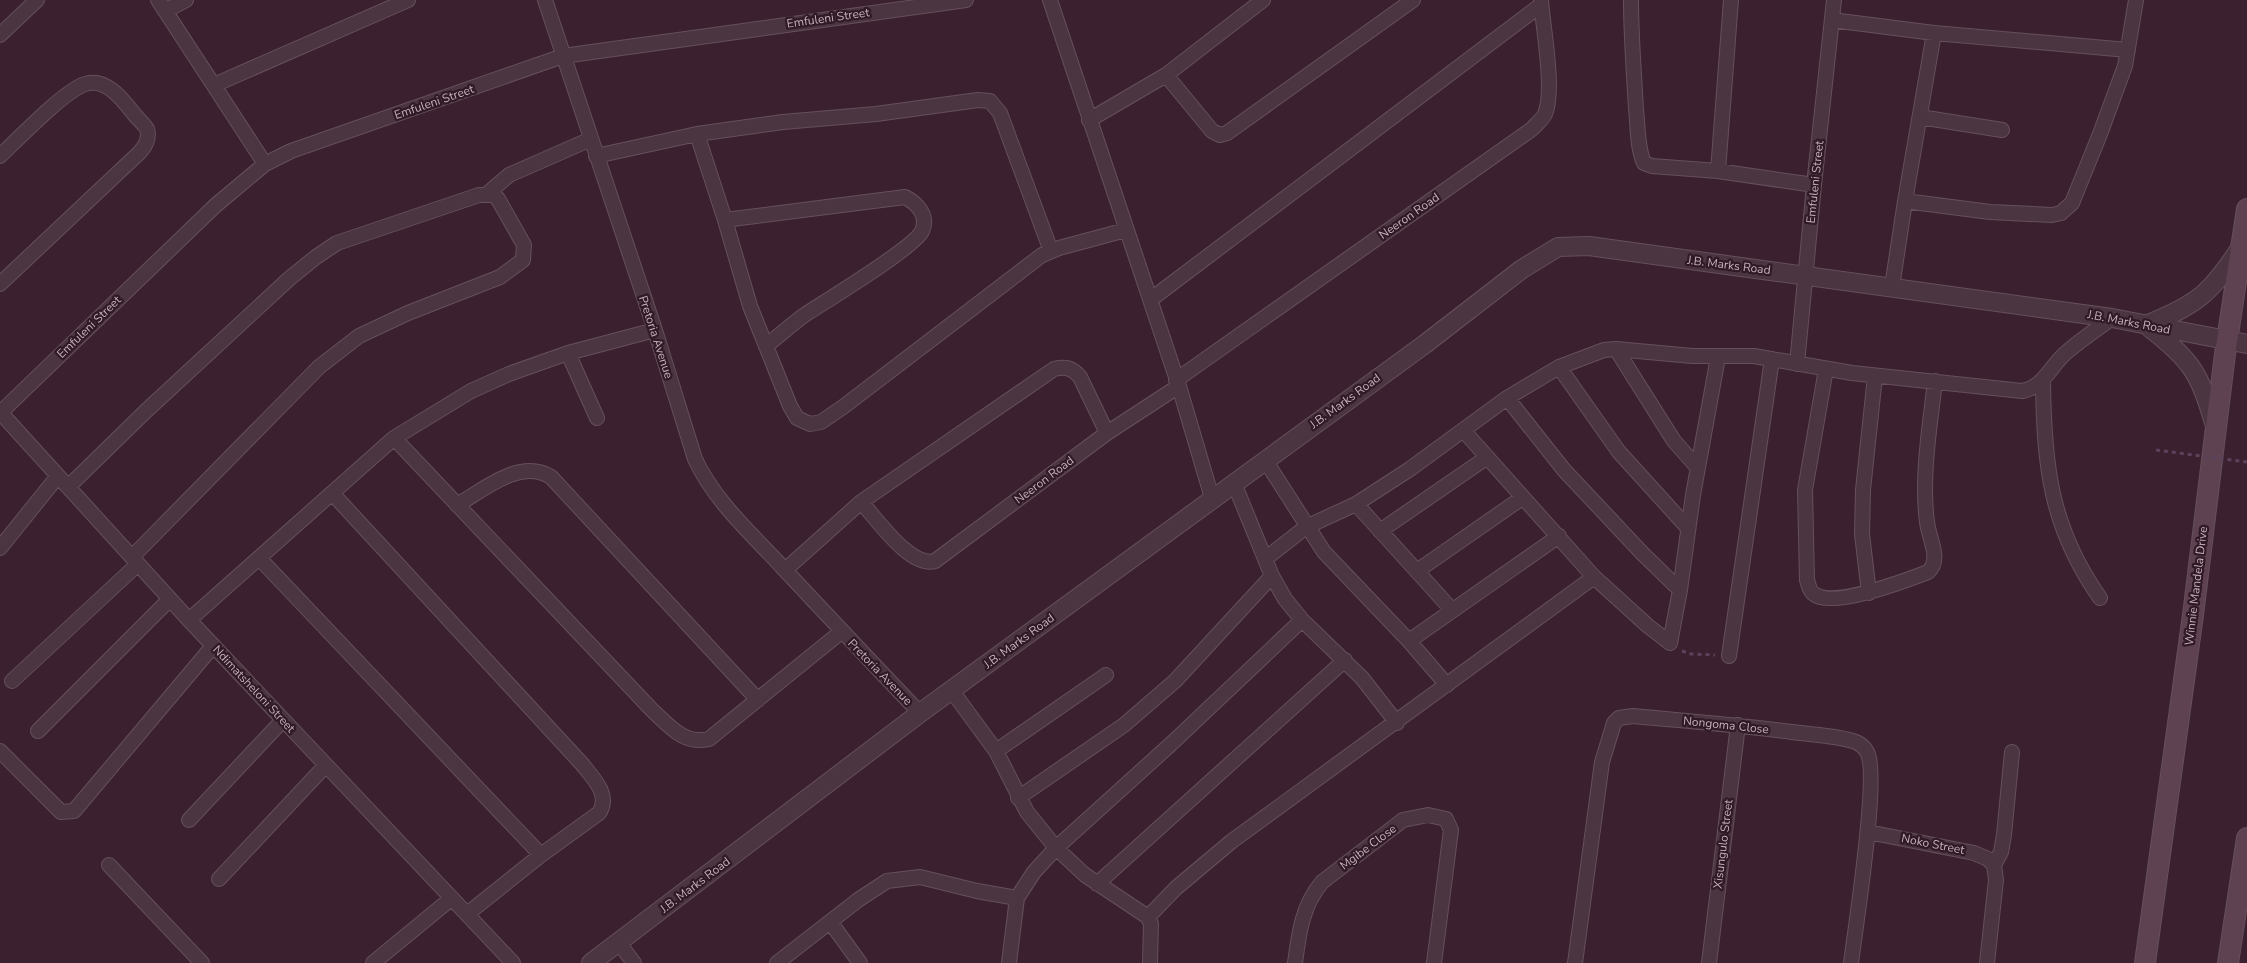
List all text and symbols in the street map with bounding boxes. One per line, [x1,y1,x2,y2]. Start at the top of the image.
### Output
street label: Emfuleni Street [786,4,871,32]
street label: Emfuleni Street [392,81,477,123]
street label: Emfuleni Street [1803,139,1827,224]
street label: Neeron Road [1376,189,1442,243]
street label: J.B. Marks Road [1685,252,1772,278]
street label: Emfuleni Street [53,292,125,362]
street label: Pretoria Avenue [635,294,677,380]
street label: J.B. Marks Road [2085,306,2172,338]
street label: J.B. Marks Road [1306,370,1384,433]
street label: Neeron Road [1011,452,1077,508]
street label: Winnie Mandela Drive [2181,525,2211,647]
street label: J.B. Marks Road [980,610,1058,673]
street label: Pretoria Avenue [844,635,916,709]
street label: Ndimatsheloni Street [209,642,299,737]
street label: Nongoma Close [1682,713,1770,737]
street label: Xisungulo Street [1710,798,1737,889]
street label: Mgibe Close [1336,820,1400,874]
street label: Noko Street [1900,830,1967,858]
street label: J.B. Marks Road [656,853,733,917]

